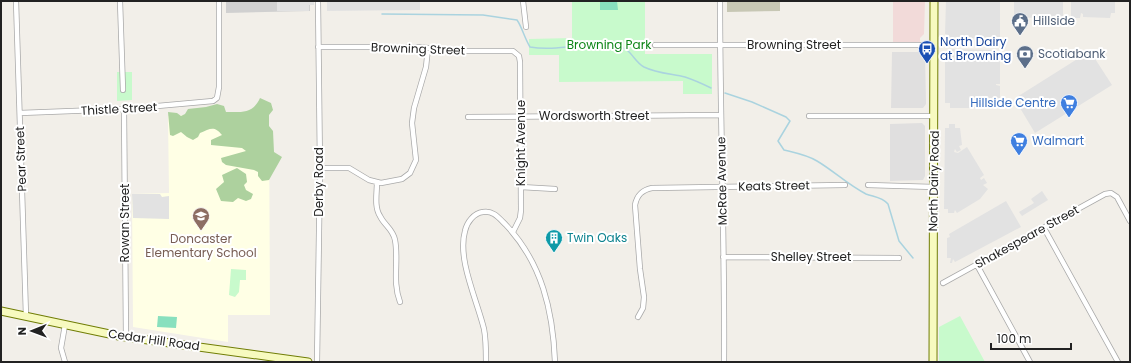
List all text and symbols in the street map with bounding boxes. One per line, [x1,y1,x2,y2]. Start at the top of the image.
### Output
public building icon: Hillside [1010,11,1030,36]
place label: Hillside [1033,12,1075,29]
place label: North Dairy at Browning [940,33,1011,64]
park label: Browning Park [567,36,652,53]
street label: Browning Street [747,36,841,53]
street label: Browning Street [371,38,465,59]
bus stop icon: North Dairy at Browning [917,39,937,64]
bank icon: Scotiabank [1015,44,1035,69]
place label: Scotiabank [1038,45,1106,62]
supermarket icon: Hillside Centre [1059,93,1079,118]
place label: Hillside Centre [970,94,1056,111]
street label: Thistle Street [80,98,158,119]
street label: Knight Avenue [512,100,529,186]
street label: Wordsworth Street [539,107,649,124]
street label: Pear Street [11,126,30,192]
street label: North Dairy Road [924,130,943,232]
supermarket icon: Walmart [1009,131,1029,156]
place label: Walmart [1032,132,1084,149]
street label: McRae Avenue [712,136,731,226]
street label: Derby Road [310,147,327,217]
street label: Keats Street [738,176,810,195]
street label: Rowan Street [116,184,133,262]
street label: Shakespeare Street [972,201,1082,272]
school or university icon: Doncaster Elementary School [191,206,211,231]
building icon: Twin Oaks [544,228,564,253]
place label: Twin Oaks [567,229,627,246]
place label: Doncaster Elementary School [145,230,257,261]
street label: Shelley Street [771,248,851,265]
north arrow [12,311,52,351]
street label: Cedar Hill Road [107,325,201,354]
scale bar [991,325,1071,351]
text: N [14,327,30,335]
text: 100 m [997,330,1031,347]

